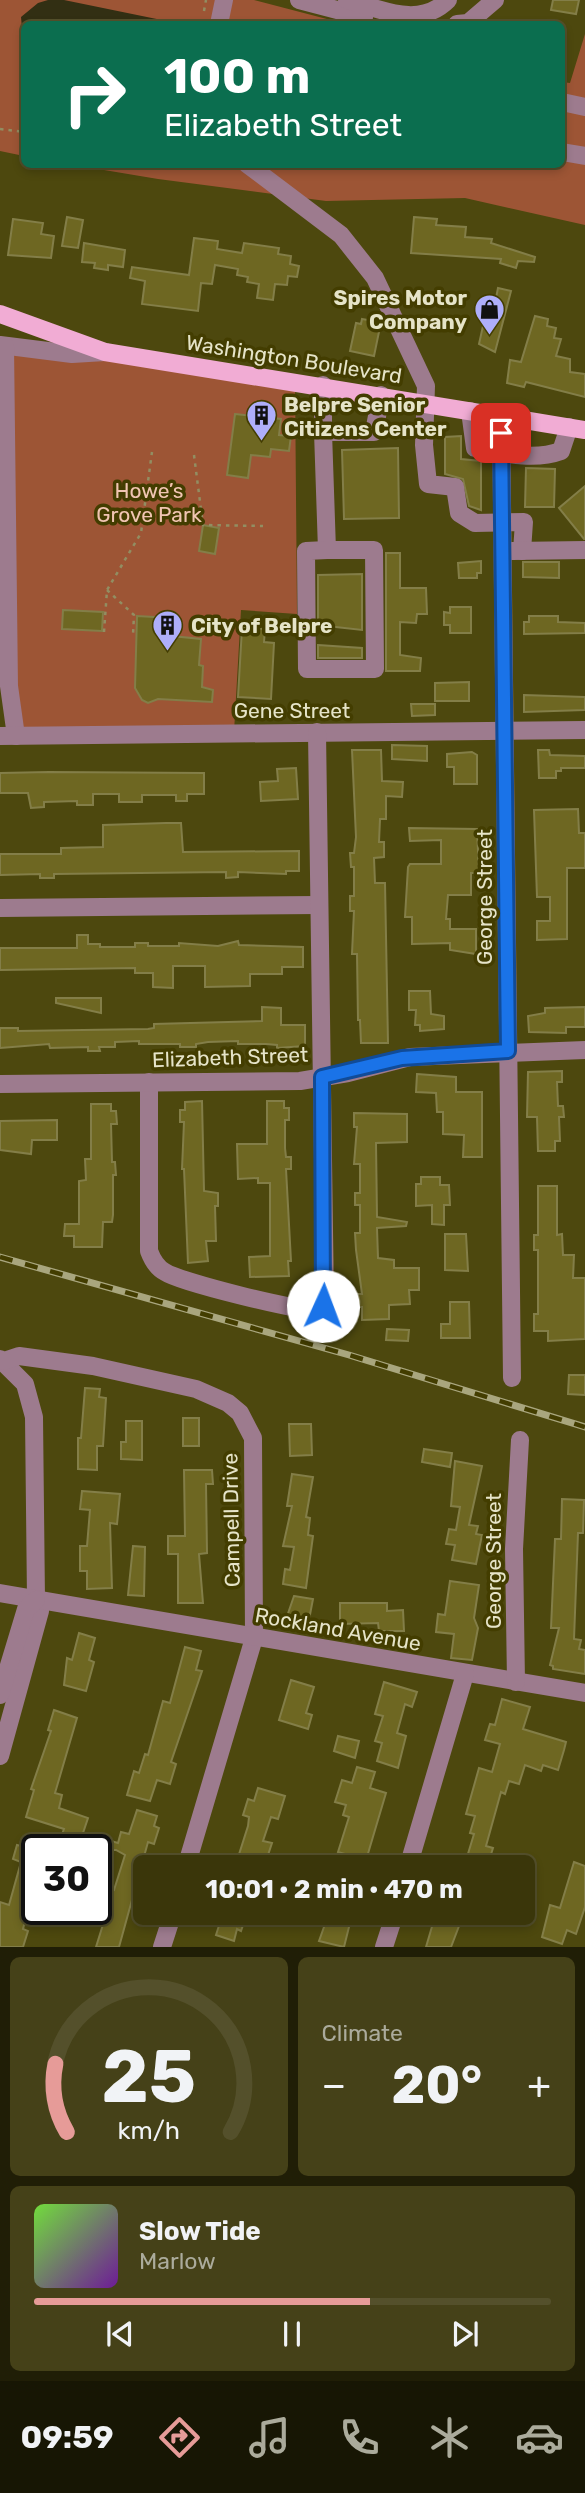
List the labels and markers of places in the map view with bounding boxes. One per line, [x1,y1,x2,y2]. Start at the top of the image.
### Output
place label: Spires Motor Company [333,285,467,334]
shop icon: Spires Motor Company [473,292,507,336]
place label: Belpre Senior Citizens Center [284,392,447,441]
building icon: Belpre Senior Citizens Center [244,399,278,443]
pin [471,403,531,463]
building icon: City of Belpre [151,608,185,652]
place label: City of Belpre [191,613,333,638]

